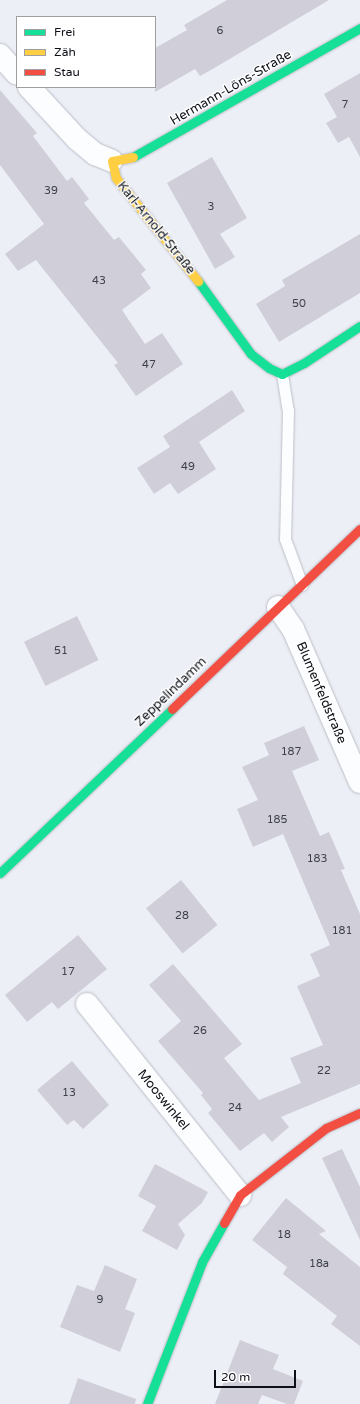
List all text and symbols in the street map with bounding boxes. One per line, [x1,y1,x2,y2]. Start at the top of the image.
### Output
legend [16,16,156,88]
house number: 6 [217,24,223,38]
text: Frei [54,25,75,39]
text: Zäh [54,45,76,59]
street label: Hermann-Löns-Straße [168,47,294,129]
text: Stau [54,65,80,79]
house number: 7 [342,98,348,112]
street label: Karl-Arnold-Straße [114,178,198,278]
house number: 39 [44,184,58,198]
house number: 3 [208,200,214,214]
house number: 43 [92,274,106,288]
house number: 50 [292,297,306,311]
house number: 47 [142,358,156,372]
house number: 49 [181,460,195,474]
street label: Blumenfeldstraße [292,640,350,746]
house number: 51 [54,644,68,658]
street label: Zeppelindamm [132,654,210,730]
house number: 187 [281,745,301,759]
house number: 185 [267,813,287,827]
house number: 183 [307,852,327,866]
house number: 28 [175,909,189,923]
house number: 181 [332,924,352,938]
house number: 17 [61,965,75,979]
house number: 26 [193,1024,207,1038]
house number: 22 [317,1064,331,1078]
street label: Mooswinkel [134,1067,192,1133]
house number: 13 [62,1086,76,1100]
house number: 24 [228,1101,242,1115]
house number: 18 [277,1228,291,1242]
house number: 18a [309,1257,329,1271]
house number: 9 [97,1293,103,1307]
scale bar [216,1362,298,1388]
text: 20 m [221,1370,250,1384]

